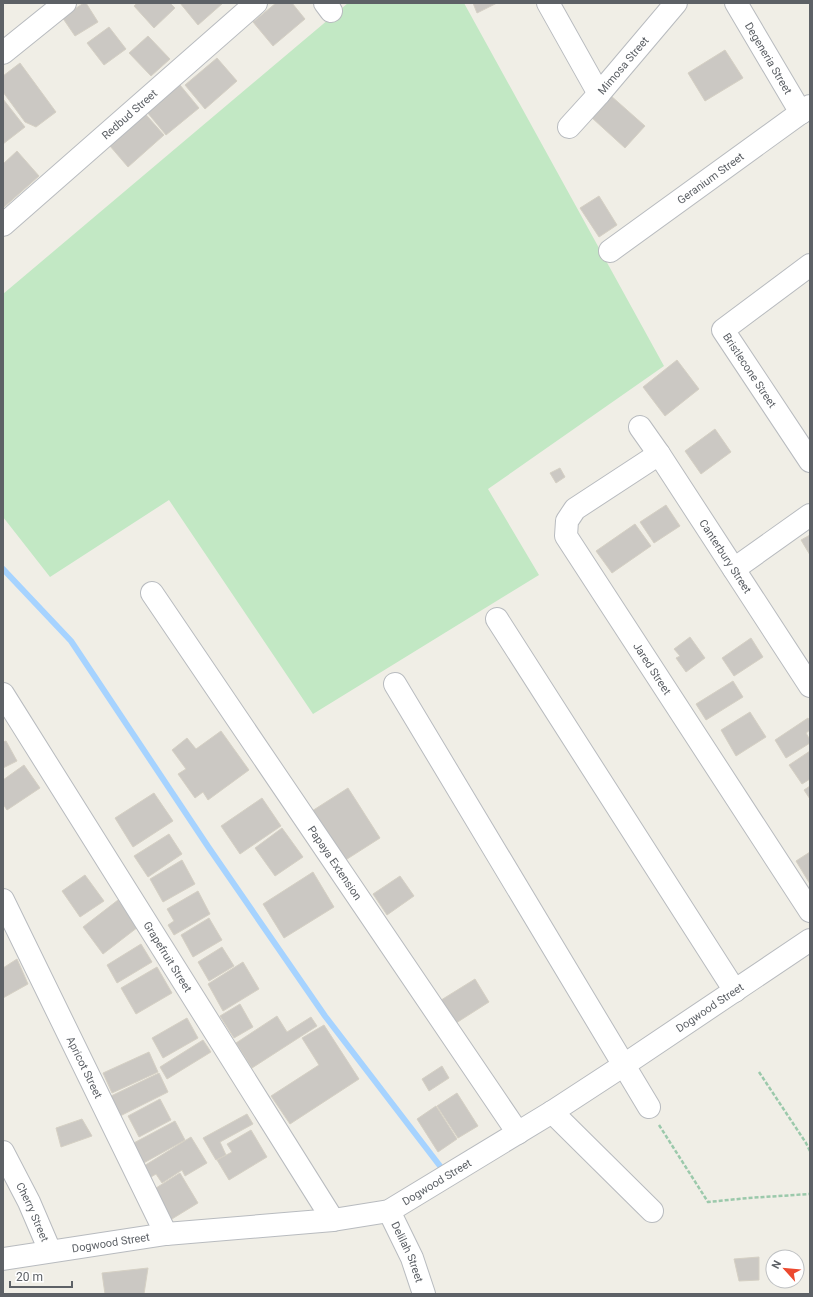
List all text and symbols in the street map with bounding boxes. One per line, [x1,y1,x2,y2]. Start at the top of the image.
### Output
street label: Degeneria Street [742,20,795,97]
street label: Mimosa Street [595,34,652,97]
street label: Redbud Street [99,87,160,142]
street label: Geranium Street [675,150,747,207]
street label: Bristlecone Street [720,331,779,411]
street label: Canterbury Street [696,517,754,596]
street label: Jared Street [630,640,674,698]
street label: Papaya Extension [305,824,364,903]
street label: Grapefruit Street [140,919,195,995]
street label: Dogwood Street [674,980,746,1035]
street label: Apricot Street [64,1034,105,1101]
street label: Dogwood Street [400,1156,474,1208]
street label: Cherry Street [13,1180,51,1244]
street label: Delilah Street [388,1220,426,1284]
street label: Dogwood Street [71,1231,151,1255]
north arrow [765,1249,805,1289]
text: N [769,1258,784,1271]
scale bar [10,1263,72,1289]
text: 20 m [16,1270,43,1284]

